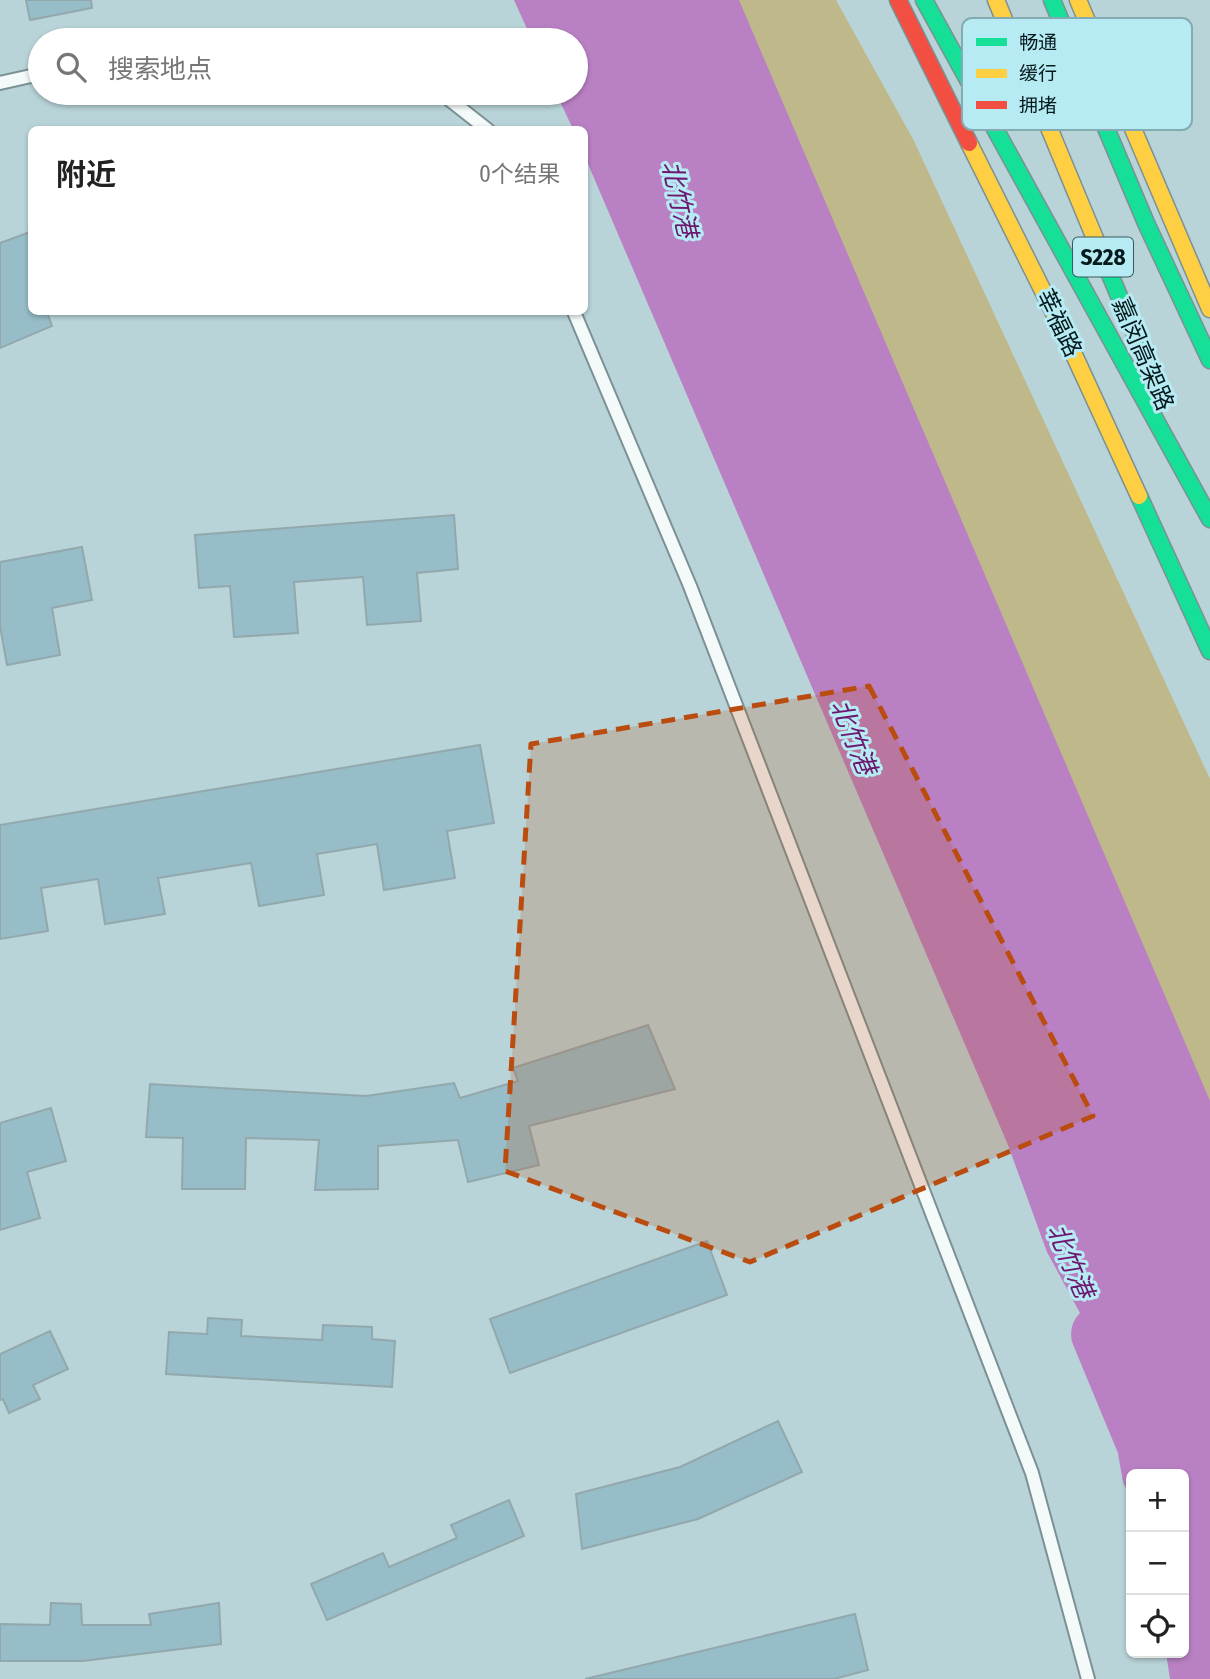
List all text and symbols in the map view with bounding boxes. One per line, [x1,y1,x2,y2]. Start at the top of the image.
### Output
legend [962,18,1192,130]
search box [28,28,588,105]
text: 畅通 [1019,31,1057,54]
icon: search [52,48,90,86]
text: 搜索地点 [108,54,212,85]
text: 缓行 [1019,62,1057,85]
text: 拥堵 [1019,94,1057,117]
text: 附近 [56,157,116,193]
water label: 北竹港 [655,158,704,244]
text: 0个结果 [479,160,560,188]
road number: S228 [1073,238,1133,276]
street label: 莘福路 [1031,285,1087,361]
street label: 嘉闵高架路 [1107,293,1179,415]
water label: 北竹港 [824,695,883,783]
water label: 北竹港 [1040,1219,1101,1307]
map controls [1126,1469,1189,1658]
button: + [1126,1469,1189,1532]
button: − [1126,1532,1189,1595]
button: locate [1126,1595,1189,1658]

